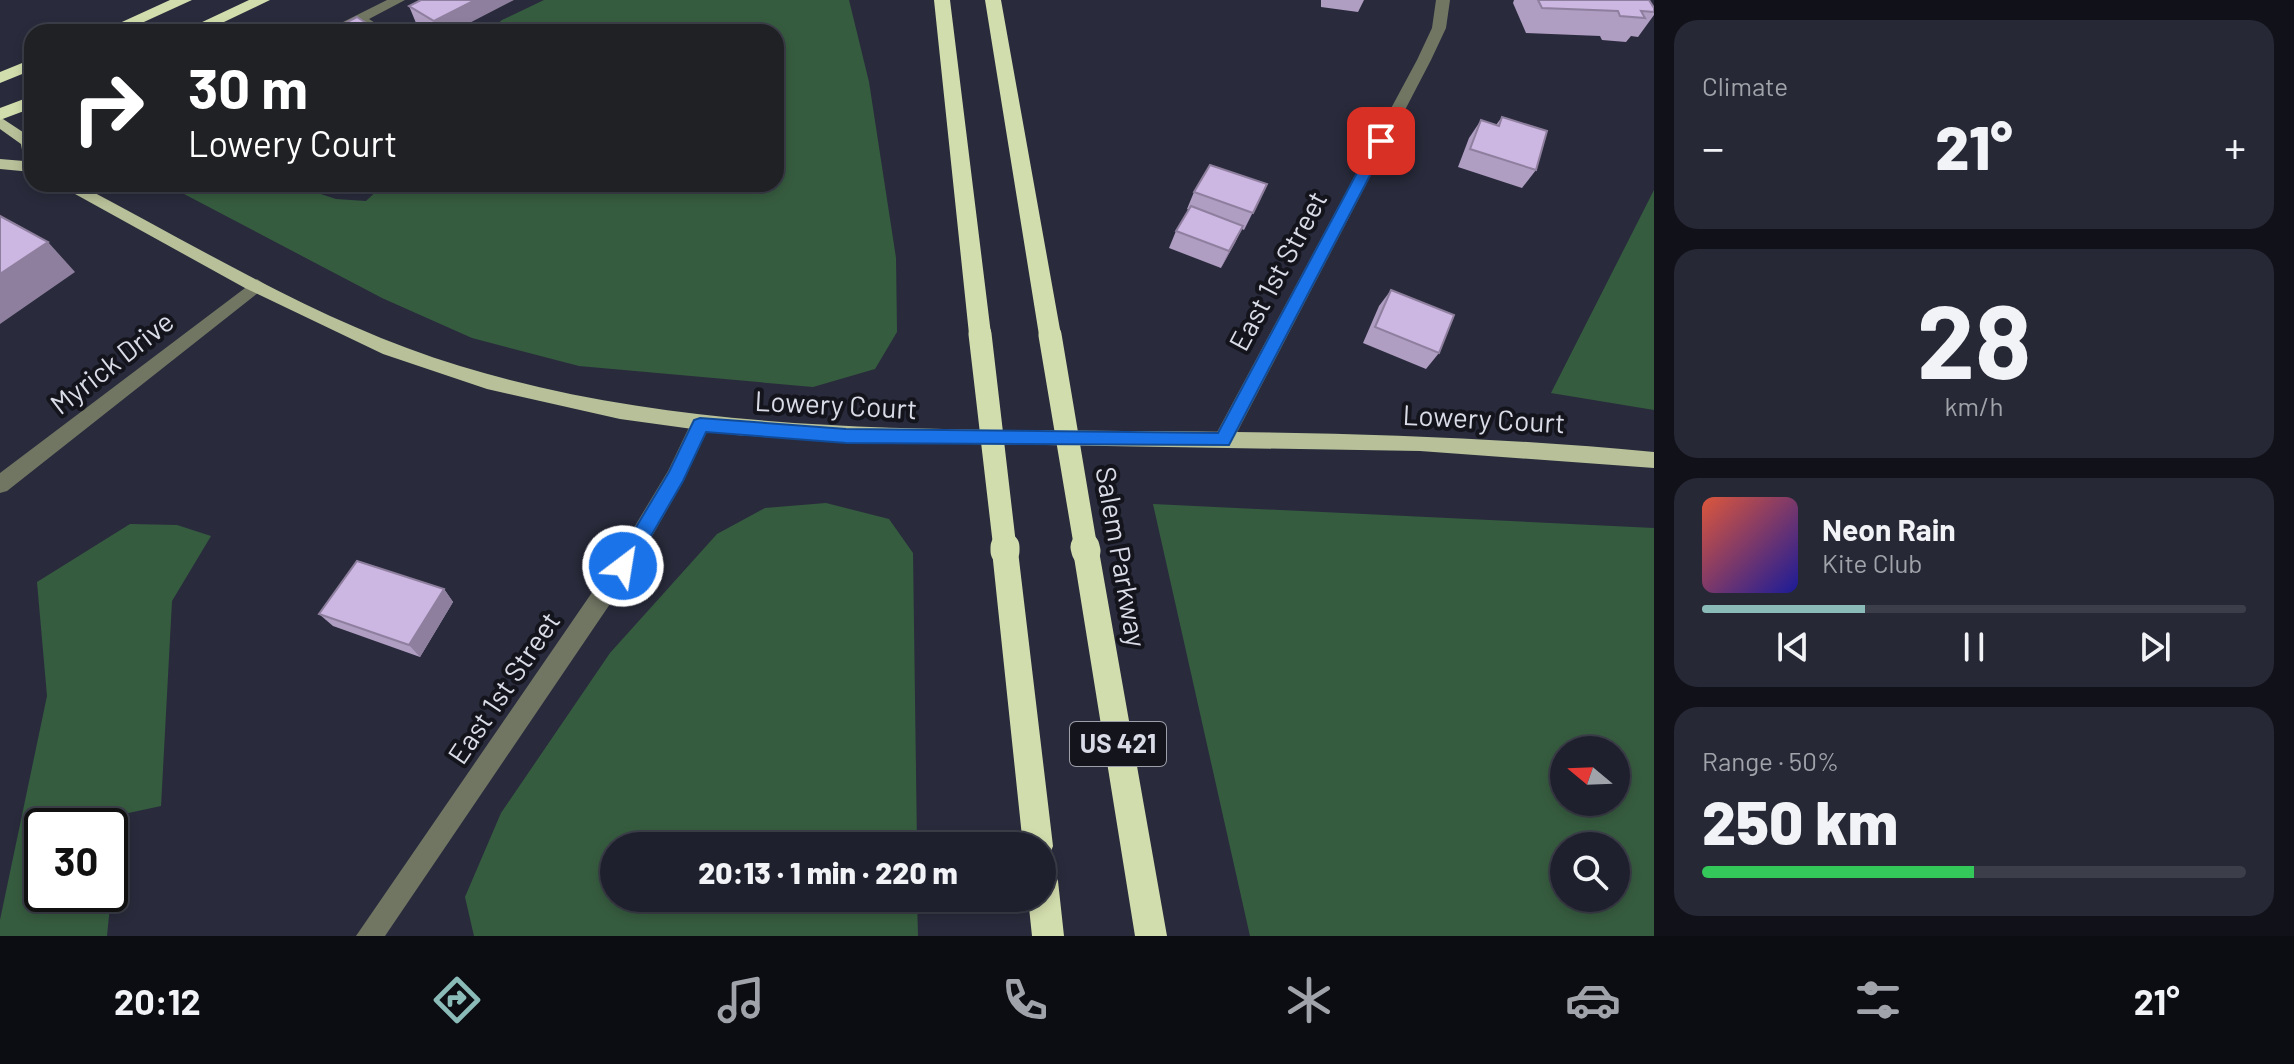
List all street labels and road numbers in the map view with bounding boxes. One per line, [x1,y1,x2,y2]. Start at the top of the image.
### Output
street label: East 1st Street [1221,185,1333,356]
street label: Myrick Drive [43,304,180,421]
street label: Lowery Court [754,383,918,425]
street label: Lowery Court [1402,397,1566,439]
street label: Salem Parkway [1089,464,1155,650]
street label: East 1st Street [440,605,566,770]
road number: US 421 [1070,722,1166,766]

